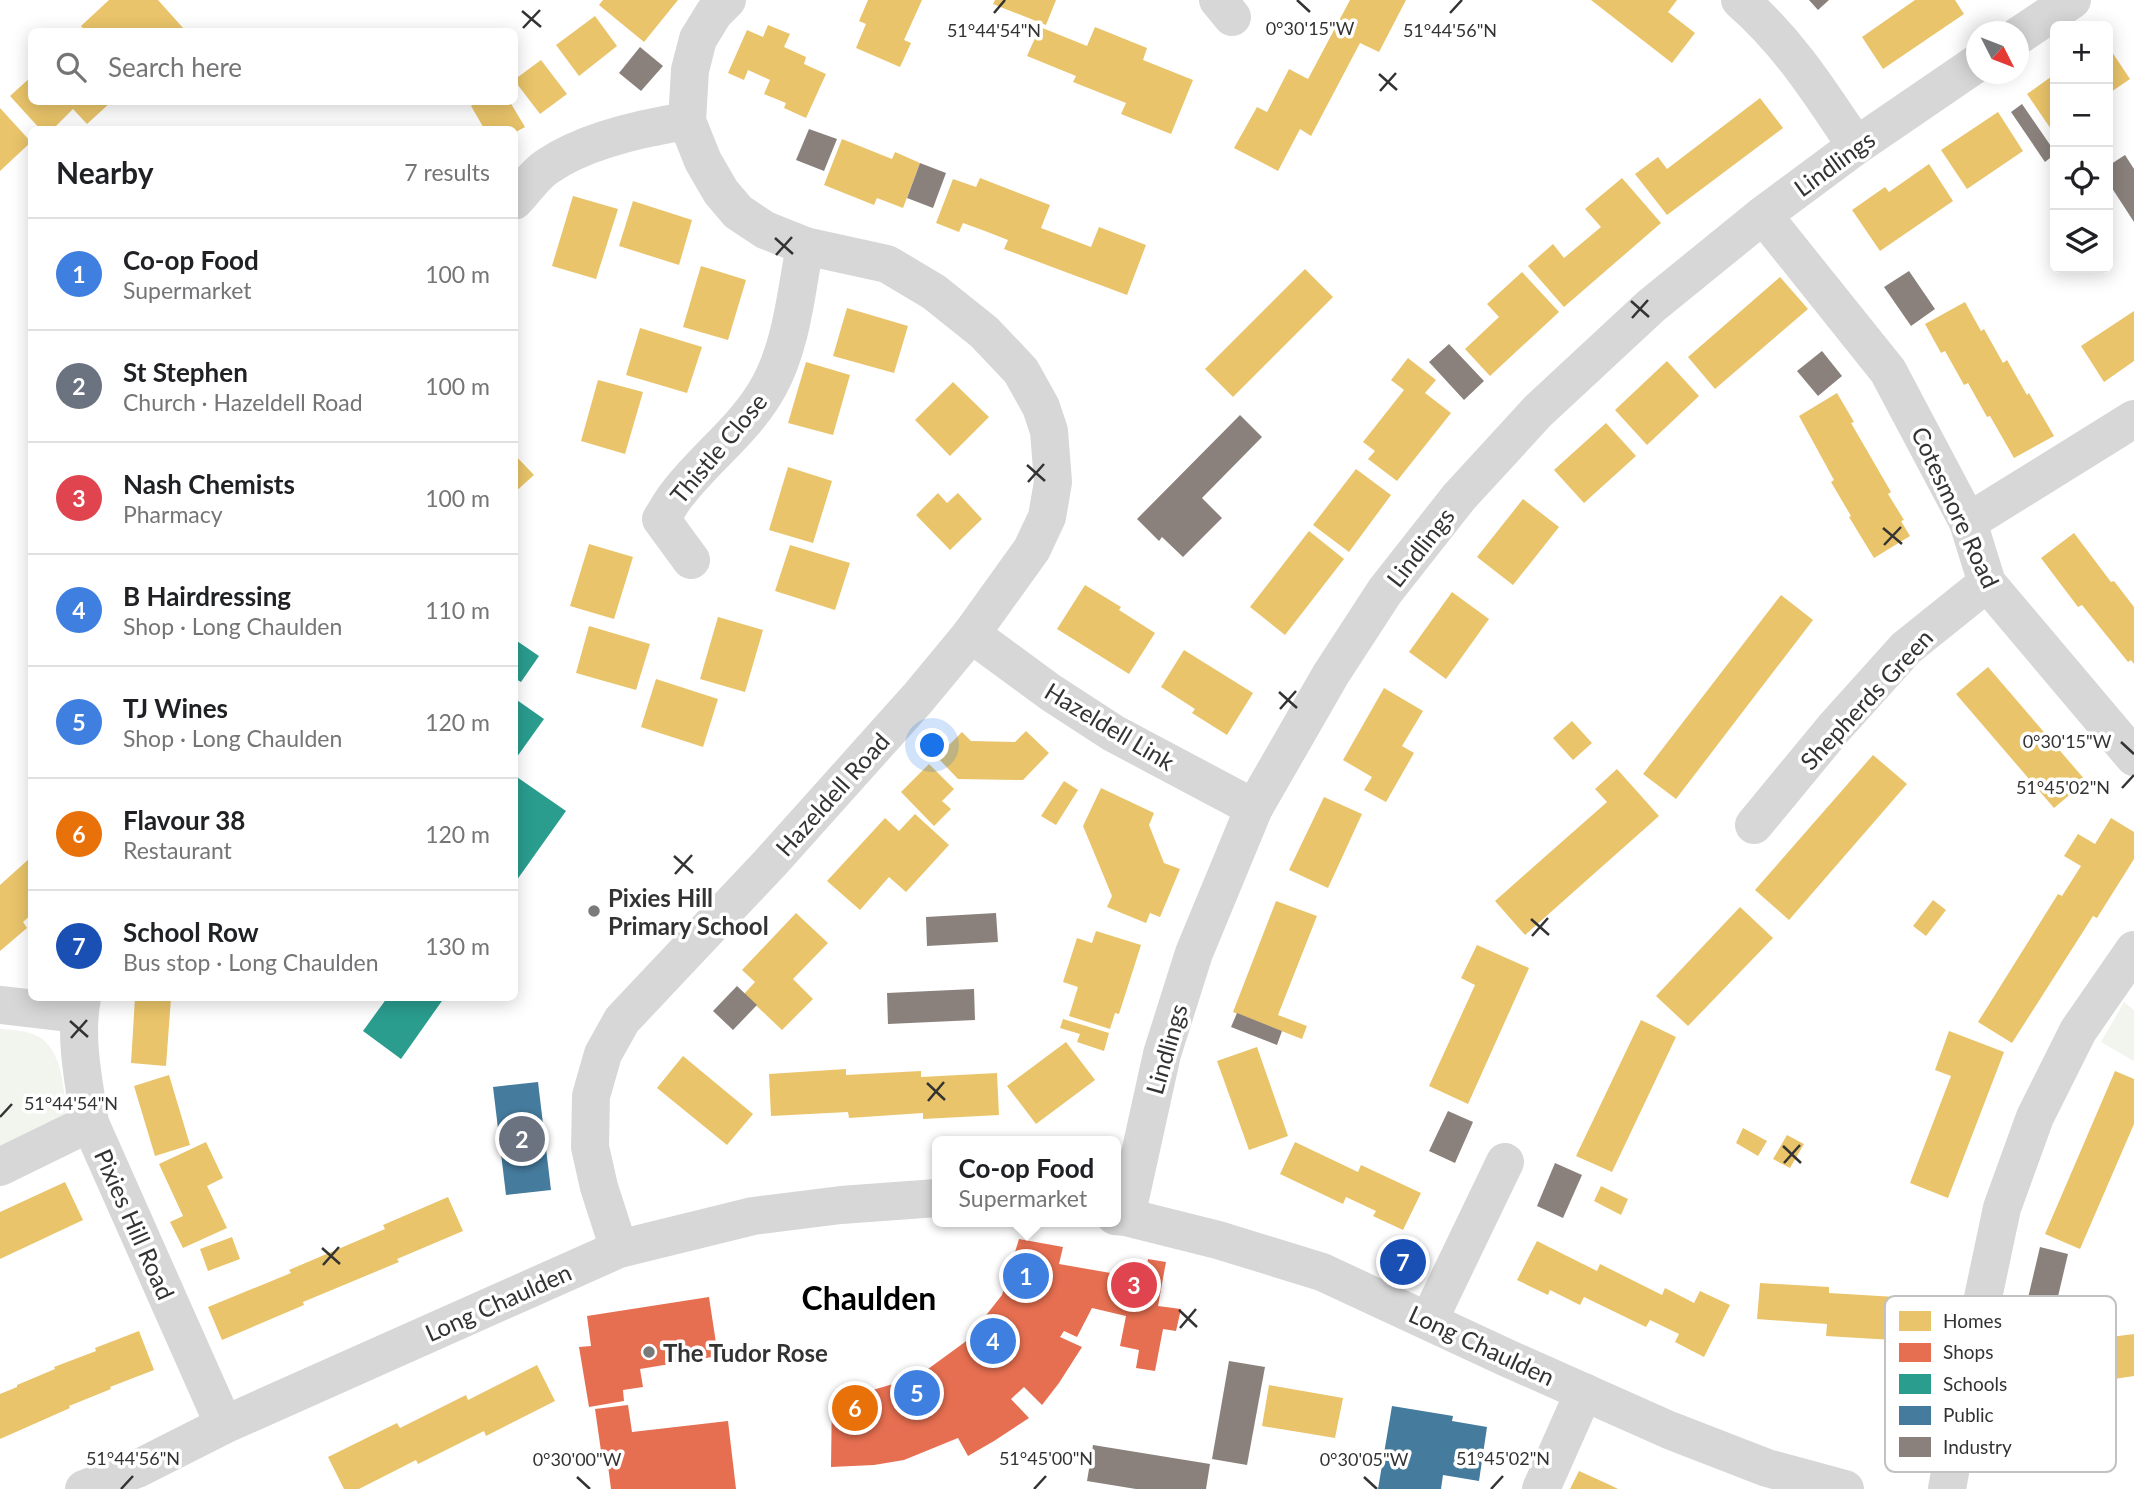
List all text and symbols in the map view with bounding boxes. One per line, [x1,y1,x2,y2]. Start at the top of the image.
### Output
text: 0°30'15"W [1266,17,1355,39]
text: 51°44'54"N [947,19,1041,41]
text: 51°44'56"N [1403,19,1497,41]
north arrow [1966,21,2029,84]
map controls [2050,21,2113,273]
button: + [2050,21,2113,84]
search box [28,28,518,105]
icon: search [52,48,90,86]
text: Search here [108,51,242,83]
button: − [2050,84,2113,147]
street label: Lindlings [1788,124,1880,202]
button: locate [2050,147,2113,210]
text: Nearby [56,154,154,190]
text: 7 results [404,158,490,186]
button: layers [2050,210,2113,273]
text: Co-op Food [123,244,259,276]
text: 1 [72,260,86,288]
text: 100 m [425,260,490,288]
text: Supermarket [123,276,252,304]
text: St Stephen [123,356,248,388]
text: 2 [72,372,86,400]
text: 100 m [425,372,490,400]
street label: Thistle Close [664,387,772,509]
text: Church · Hazeldell Road [123,388,363,416]
street label: Cotesmore Road [1906,422,2006,592]
text: Nash Chemists [123,468,295,500]
text: 3 [72,484,86,512]
text: 100 m [425,484,490,512]
text: Pharmacy [123,500,223,528]
street label: Lindlings [1380,502,1460,592]
text: B Hairdressing [123,580,291,612]
text: 4 [72,596,86,624]
text: 110 m [425,596,490,624]
text: Shop · Long Chaulden [123,612,342,640]
street label: Shepherds Green [1794,623,1938,775]
street label: Hazeldell Link [1040,676,1181,776]
text: TJ Wines [123,692,228,724]
text: 5 [72,708,86,736]
text: 120 m [425,708,490,736]
text: Shop · Long Chaulden [123,724,342,752]
street label: Hazeldell Road [769,726,895,862]
your location [915,728,949,762]
text: 0°30'15"W [2023,730,2112,752]
text: 51°45'02"N [2016,776,2110,798]
text: Flavour 38 [123,804,245,836]
text: 6 [72,820,86,848]
text: 120 m [425,820,490,848]
text: Restaurant [123,836,232,864]
place label: Pixies Hill Primary School [608,883,769,940]
marker: Pixies Hill Primary School [586,903,602,919]
text: School Row [123,916,259,948]
text: 7 [72,932,86,960]
text: 130 m [425,932,490,960]
text: Bus stop · Long Chaulden [123,948,379,976]
street label: Lindlings [1139,1000,1193,1098]
text: 51°44'54"N [24,1092,118,1114]
pin: 2 [499,1113,545,1165]
popup [932,1136,1121,1227]
street label: Pixies Hill Road [89,1144,181,1304]
text: Co-op Food [959,1152,1094,1184]
text: Supermarket [959,1184,1087,1212]
pin: 7 [1380,1236,1426,1288]
pin: 1 [1003,1250,1049,1302]
street label: Long Chaulden [420,1257,576,1347]
pin: 3 [1111,1259,1157,1311]
district label: Chaulden [802,1278,936,1317]
legend [1885,1296,2116,1472]
street label: Long Chaulden [1405,1299,1559,1391]
text: Homes [1943,1309,2002,1332]
pin: 4 [970,1315,1016,1367]
place label: The Tudor Rose [663,1338,828,1367]
text: Shops [1943,1340,1993,1363]
marker: The Tudor Rose [641,1344,657,1360]
pin: 5 [894,1367,940,1419]
text: Schools [1943,1372,2007,1395]
pin: 6 [832,1382,878,1434]
text: Public [1943,1403,1994,1426]
text: Industry [1943,1435,2012,1458]
text: 51°44'56"N [86,1447,180,1469]
text: 51°45'00"N [999,1447,1093,1469]
text: 51°45'02"N [1456,1447,1550,1469]
text: 0°30'00"W [533,1448,622,1470]
text: 0°30'05"W [1320,1448,1409,1470]

